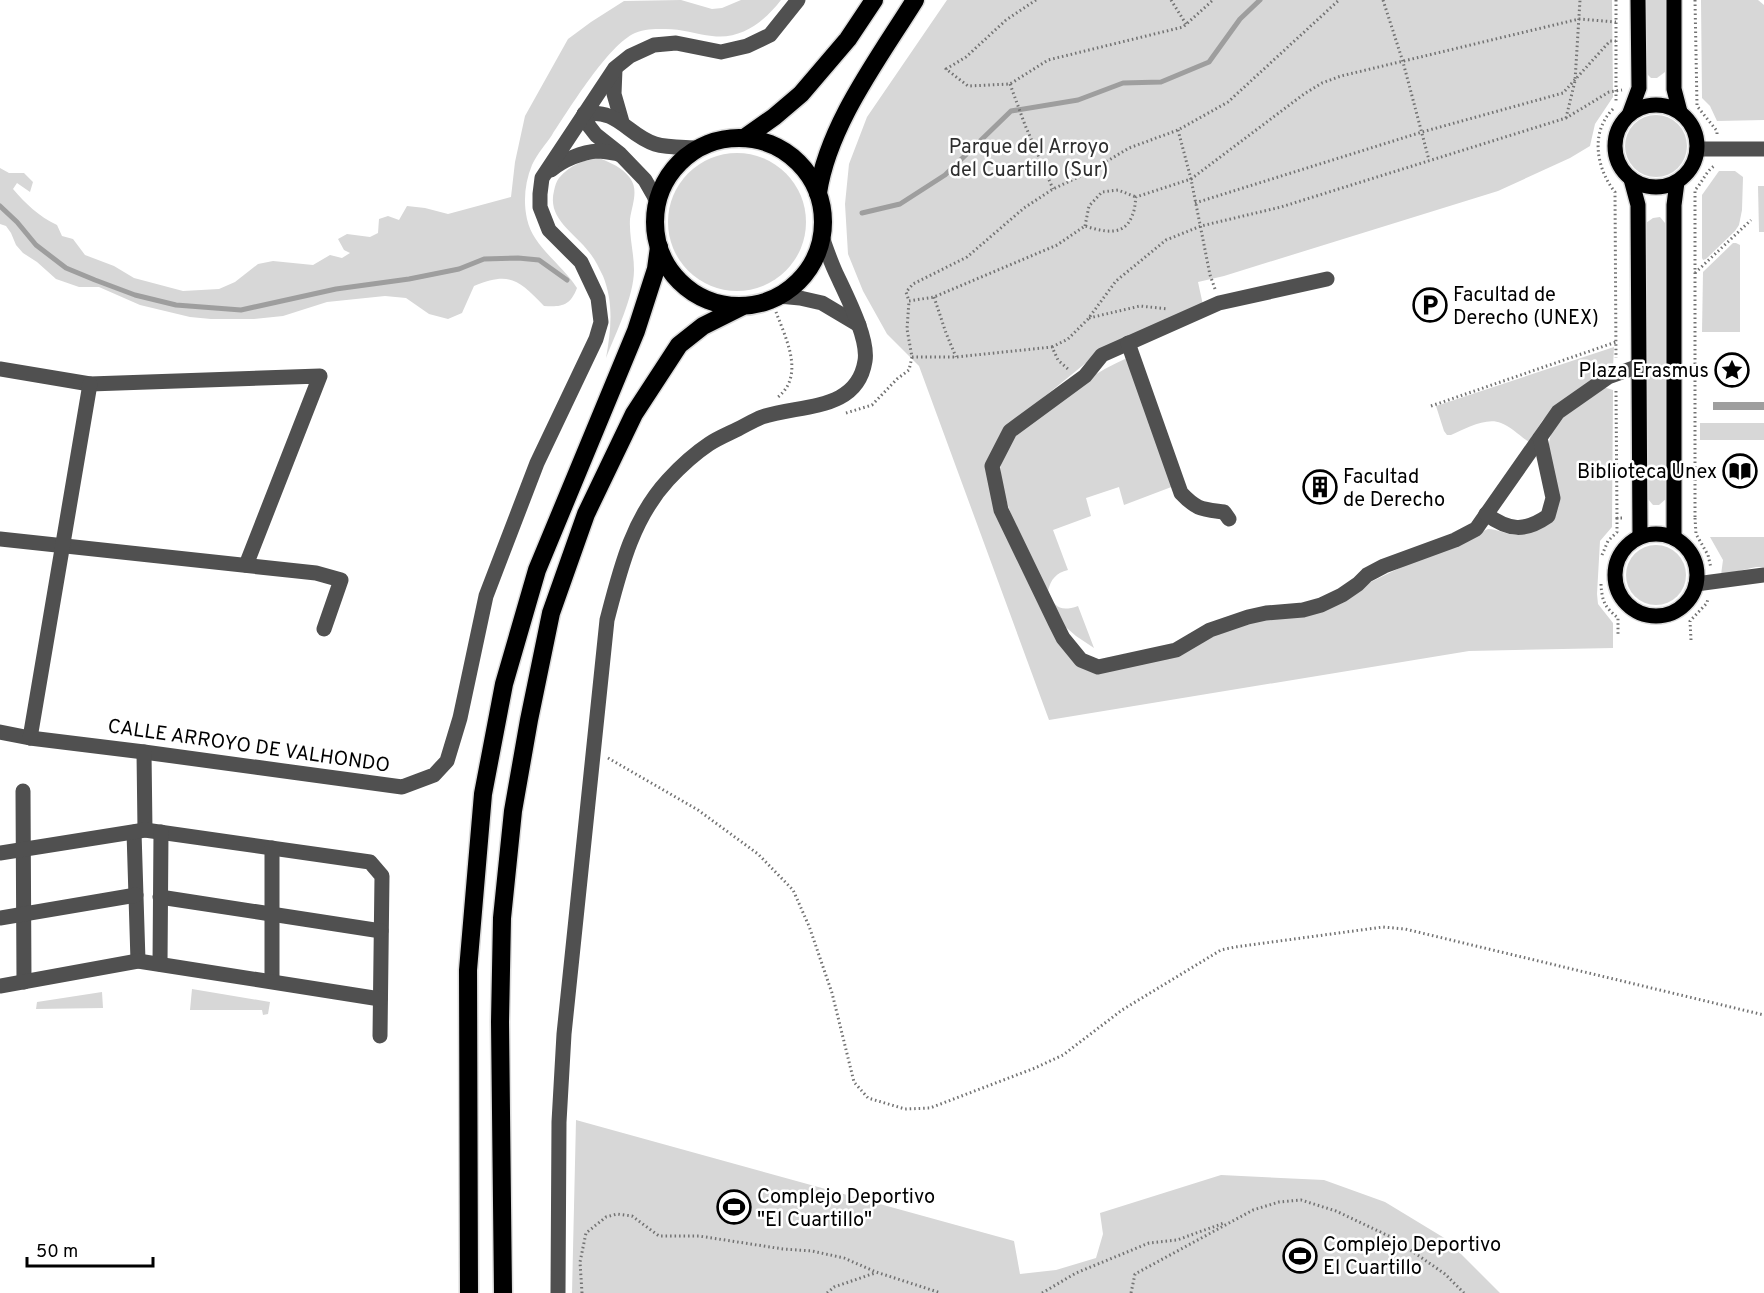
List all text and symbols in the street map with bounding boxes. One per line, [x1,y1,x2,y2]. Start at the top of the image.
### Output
park label: Parque del Arroyo del Cuartillo (Sur) [949,135,1109,184]
place label: Facultad de Derecho (UNEX) [1453,283,1599,332]
parking icon: Facultad de Derecho (UNEX) [1412,287,1448,323]
place icon: Plaza Erasmus [1714,352,1750,388]
place label: Plaza Erasmus [1579,359,1709,385]
library icon: Biblioteca Unex [1722,453,1758,489]
place label: Biblioteca Unex [1577,460,1717,486]
place label: Facultad de Derecho [1343,465,1445,514]
building icon: Facultad de Derecho [1302,469,1338,505]
street label: CALLE ARROYO DE VALHONDO [106,714,392,780]
place label: Complejo Deportivo "El Cuartillo" [757,1185,935,1234]
sports icon: Complejo Deportivo "El Cuartillo" [716,1189,752,1225]
scale bar [27,1230,153,1268]
place label: Complejo Deportivo El Cuartillo [1323,1233,1501,1282]
sports icon: Complejo Deportivo El Cuartillo [1282,1238,1318,1274]
text: 50 m [36,1241,78,1264]

